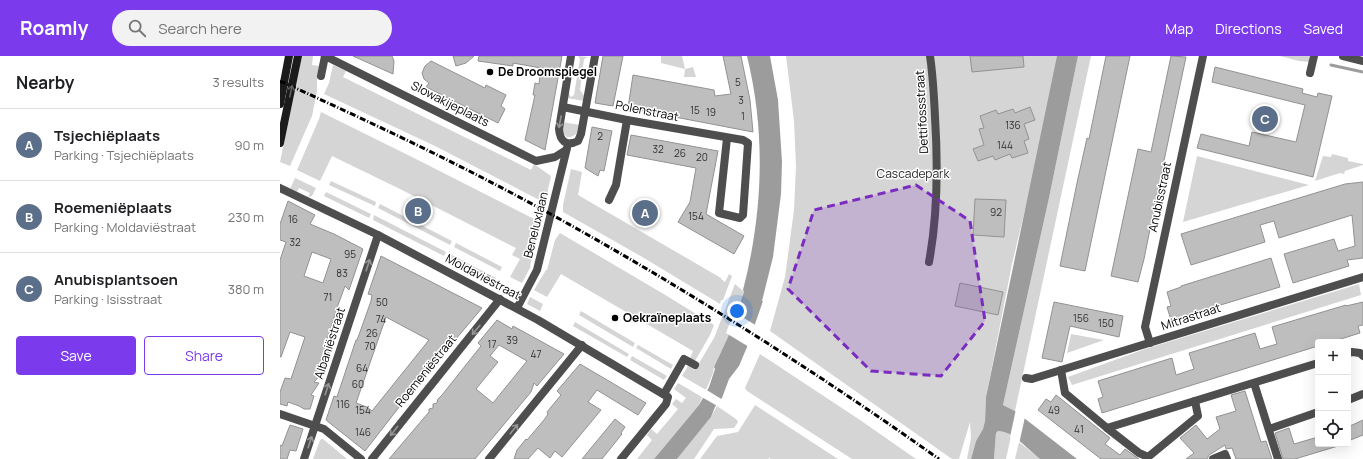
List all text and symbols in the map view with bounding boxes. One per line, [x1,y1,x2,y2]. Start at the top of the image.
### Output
search box [112,10,392,46]
text: Roamly [20,15,88,41]
icon: search [126,17,148,39]
text: Search here [158,18,242,39]
text: Map [1165,19,1193,38]
text: Directions [1215,19,1282,38]
text: Saved [1304,19,1343,38]
place label: De Droomspiegel [498,63,597,80]
marker: De Droomspiegel [485,67,495,77]
street label: Dettifossstraat [911,70,932,154]
text: Nearby [16,71,74,94]
text: 3 results [212,73,264,91]
house number: 5 [735,75,741,89]
street label: Slowakijeplaats [408,77,492,131]
one-way arrow [287,85,295,98]
house number: 3 [738,93,744,107]
street label: Polenstraat [614,96,681,125]
house number: 15 [690,103,700,117]
pin: C [1252,104,1278,134]
house number: 19 [706,105,716,119]
house number: 1 [741,109,745,123]
one-way arrow [556,115,564,128]
house number: 136 [1005,118,1021,132]
text: Tsjechiëplaats [54,125,160,146]
house number: 2 [597,129,603,143]
text: A [25,136,33,154]
text: 90 m [234,136,264,154]
house number: 144 [997,138,1013,152]
house number: 32 [652,142,664,156]
text: Parking · Tsjechiëplaats [54,146,194,164]
house number: 26 [674,146,686,160]
house number: 20 [696,150,708,164]
street label: Anubisstraat [1144,160,1175,234]
park label: Cascadepark [877,165,950,182]
street label: Beneluxlaan [519,190,552,260]
pin: B [405,196,431,226]
text: Roemeniëplaats [54,197,172,218]
pin: A [632,198,658,228]
house number: 92 [990,205,1002,219]
text: B [25,208,33,226]
text: 230 m [228,208,264,226]
house number: 154 [688,209,704,223]
house number: 16 [288,212,298,226]
text: Parking · Moldaviëstraat [54,218,196,236]
house number: 32 [289,235,301,249]
house number: 95 [344,247,356,261]
street label: Moldaviëstraat [443,250,524,304]
one-way arrow [365,259,373,271]
house number: 83 [336,266,348,280]
text: Anubisplantsoen [54,269,178,290]
text: C [24,280,34,298]
text: 380 m [228,280,264,298]
text: Parking · Isisstraat [54,290,162,308]
house number: 71 [324,290,332,304]
house number: 50 [376,295,388,309]
street label: Mitrastraat [1159,299,1223,334]
your location [727,301,747,321]
street label: Albaniëstraat [310,305,349,381]
place label: Oekraïneplaats [623,309,712,326]
house number: 156 [1073,311,1089,325]
house number: 74 [376,312,386,326]
marker: Oekraïneplaats [610,313,620,323]
house number: 150 [1098,316,1114,330]
one-way arrow [472,325,481,335]
house number: 26 [366,326,378,340]
street label: Roemeniëstraat [391,331,460,411]
house number: 39 [506,333,518,347]
button: Save [16,336,136,375]
button: Share [144,336,264,375]
house number: 17 [488,337,496,351]
house number: 70 [364,339,376,353]
map controls [1315,339,1351,447]
button: + [1315,339,1351,375]
house number: 47 [531,347,541,361]
house number: 64 [356,361,368,375]
button: − [1315,375,1351,411]
house number: 60 [352,377,364,391]
one-way arrow [324,383,332,395]
house number: 116 [336,397,350,411]
house number: 154 [355,403,371,417]
house number: 49 [1048,403,1060,417]
button: locate [1315,411,1351,447]
house number: 41 [1074,422,1084,436]
one-way arrow [510,423,519,434]
house number: 146 [355,425,371,439]
one-way arrow [390,425,398,436]
one-way arrow [307,436,314,449]

